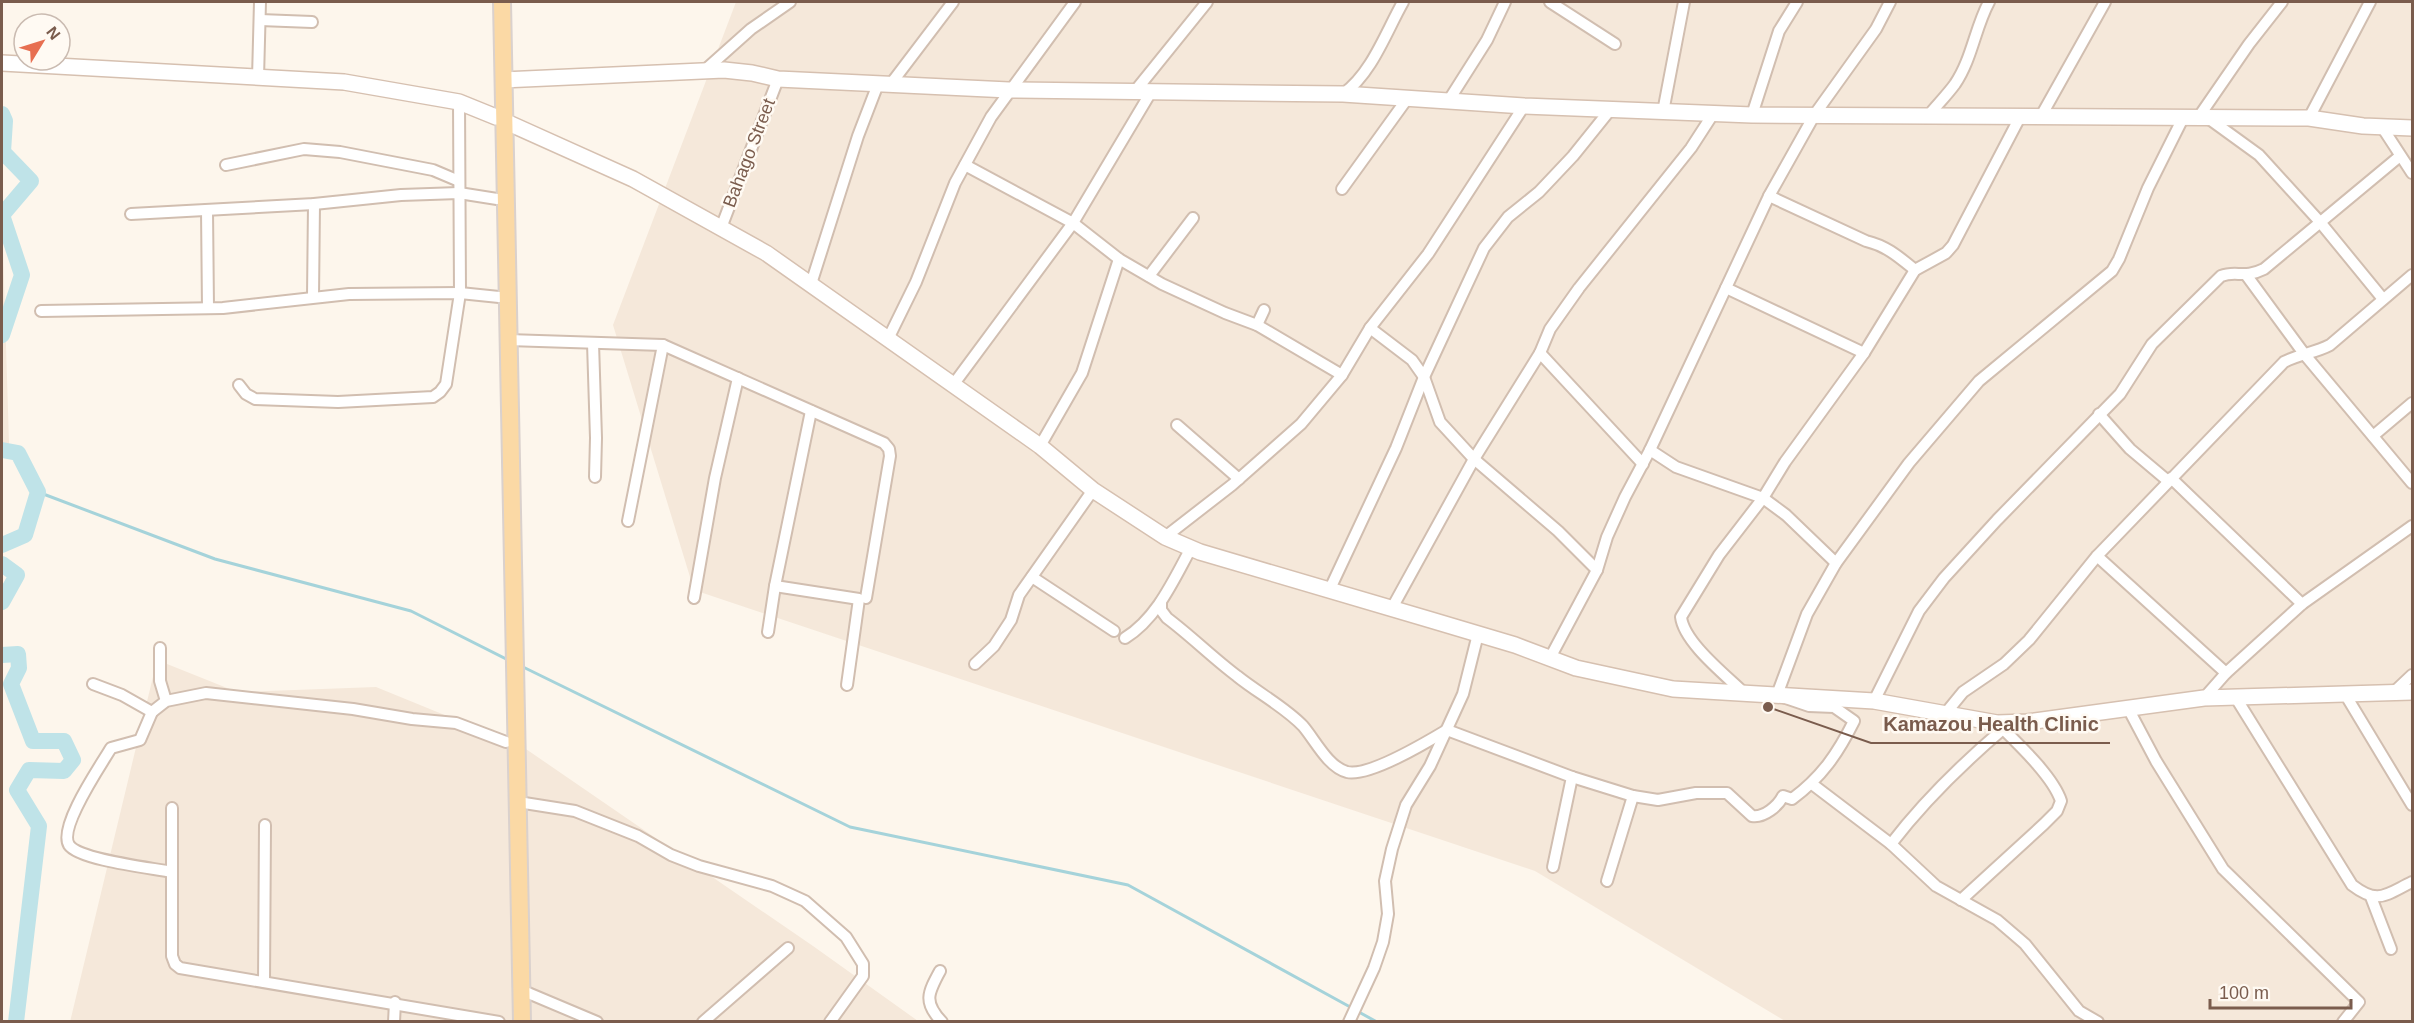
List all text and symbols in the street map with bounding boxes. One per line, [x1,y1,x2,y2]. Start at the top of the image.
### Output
north arrow [12,12,72,72]
text: N [43,23,64,43]
street label: Bahago Street [719,96,779,210]
callout: Kamazou Health Clinic [1871,705,2110,743]
text: Kamazou Health Clinic [1883,713,2099,735]
scale bar [2210,972,2351,1010]
text: 100 m [2219,983,2269,1003]

